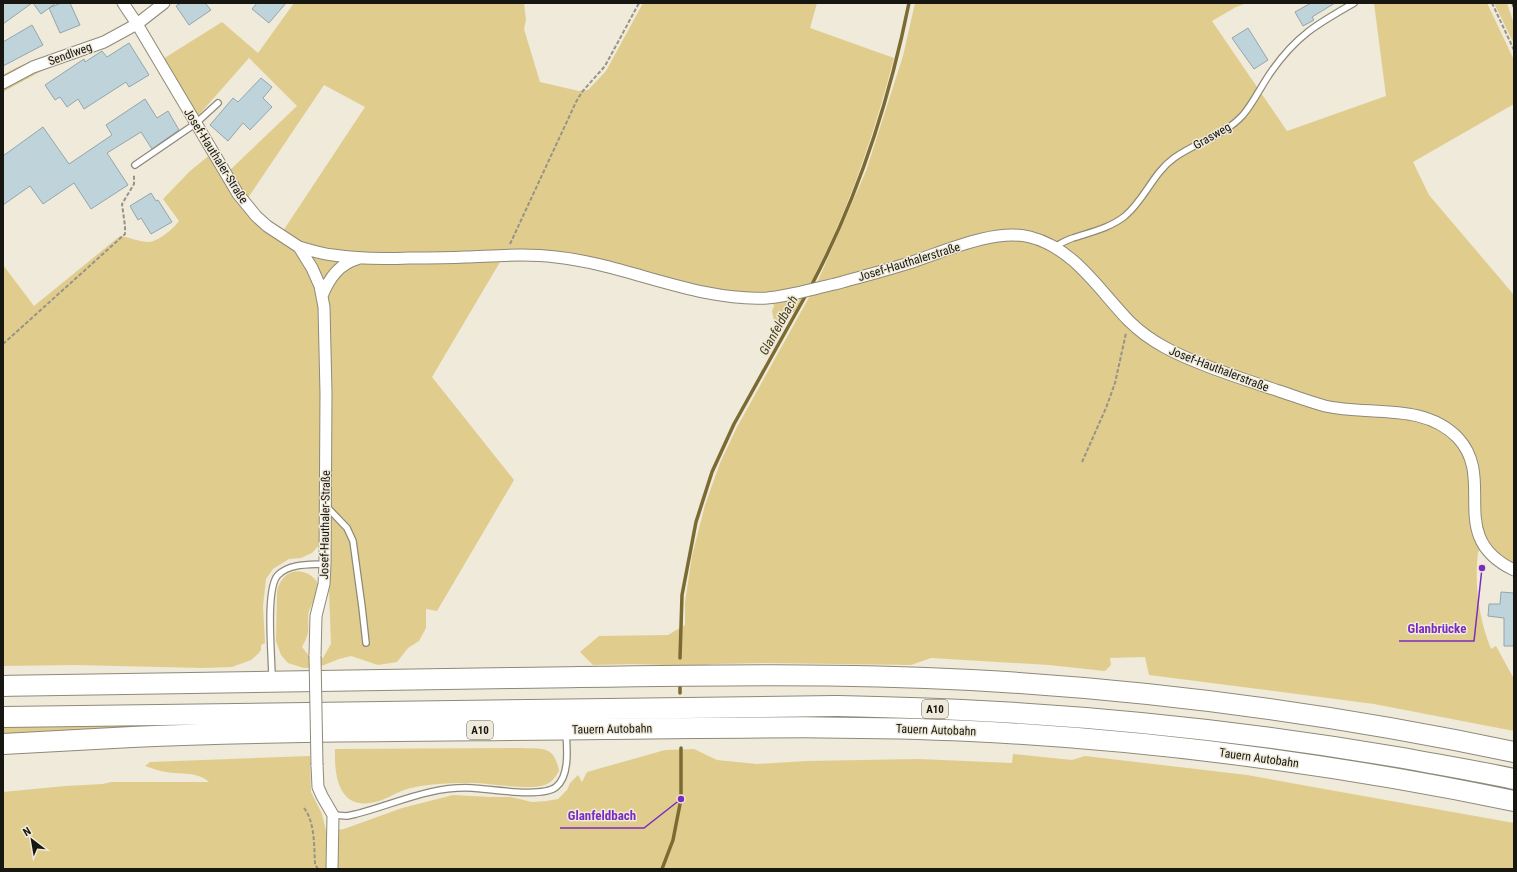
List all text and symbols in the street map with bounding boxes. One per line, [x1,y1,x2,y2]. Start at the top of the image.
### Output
street label: Sendlweg [46,40,94,68]
street label: Josef-Hauthaler-Straße [181,106,251,207]
street label: Grasweg [1191,120,1233,152]
street label: Josef-Hauthalerstraße [856,240,962,284]
water label: Glanfeldbach [756,293,801,358]
street label: Josef-Hauthalerstraße [1167,343,1271,395]
street label: Josef-Hauthaler-Straße [317,470,333,580]
callout: Glanbrücke [1399,616,1474,641]
text: Glanbrücke [1408,621,1466,636]
road number: A10 [922,700,948,718]
road number: A10 [467,721,493,739]
street label: Tauern Autobahn [572,721,652,737]
street label: Tauern Autobahn [896,722,977,738]
street label: Tauern Autobahn [1218,745,1300,771]
callout: Glanfeldbach [560,803,644,828]
text: Glanfeldbach [568,808,636,823]
north arrow [12,820,52,860]
text: N [21,824,34,839]

